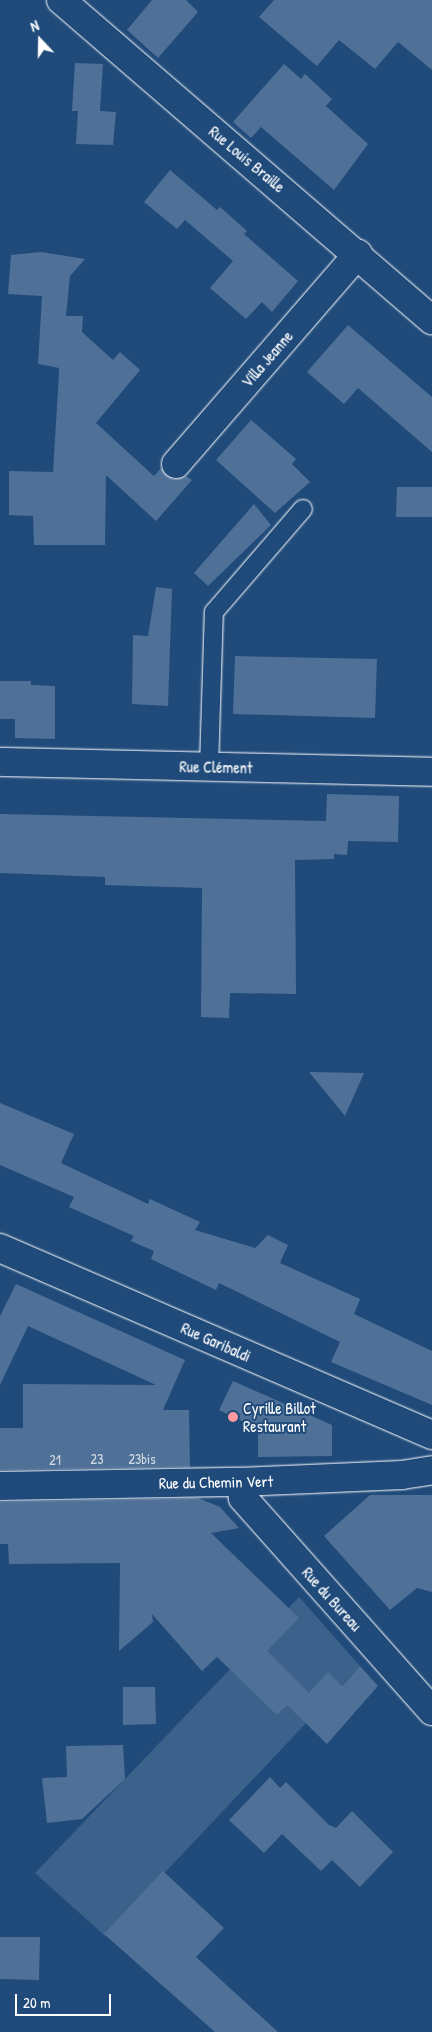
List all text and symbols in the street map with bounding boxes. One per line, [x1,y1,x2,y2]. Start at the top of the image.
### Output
north arrow [15,15,65,65]
text: N [28,15,41,36]
street label: Rue Louis Braille [205,122,289,196]
street label: Villa Jeanne [237,327,297,391]
street label: Rue Clément [179,757,253,777]
street label: Rue Garibaldi [178,1318,254,1366]
place label: Cyrille Billot Restaurant [243,1398,316,1436]
marker: Cyrille Billot Restaurant [227,1411,239,1423]
house number: 23 [91,1451,103,1467]
house number: 23bis [128,1451,156,1467]
house number: 21 [49,1452,61,1468]
street label: Rue du Chemin Vert [159,1471,273,1493]
street label: Rue du Bureau [298,1563,366,1635]
scale bar [18,1984,114,2016]
text: 20 m [23,1992,50,2013]

